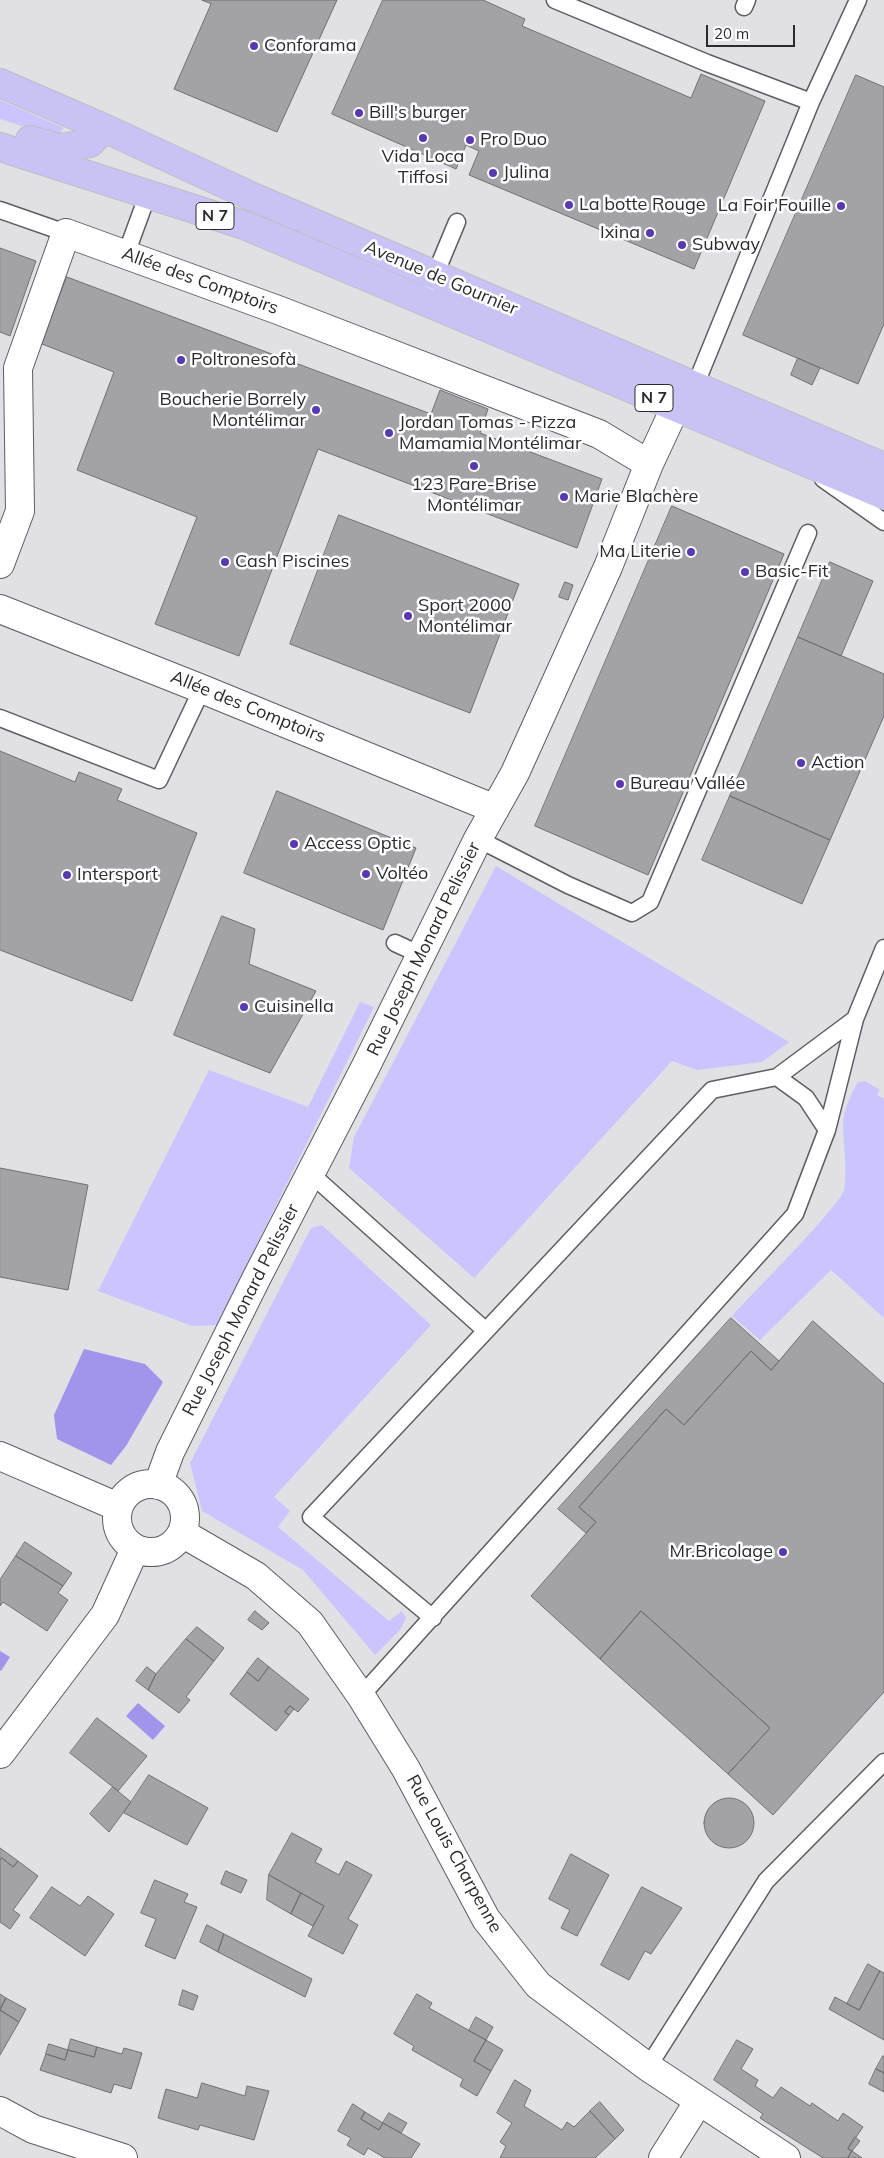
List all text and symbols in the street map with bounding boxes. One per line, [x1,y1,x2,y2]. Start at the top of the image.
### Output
scale bar [709,15,798,47]
text: 20 m [714,24,749,43]
place label: Conforama [264,35,356,57]
marker: Conforama [248,40,260,52]
place label: Bill's burger [369,102,466,124]
marker: Bill's burger [353,107,365,119]
place label: Pro Duo [480,129,547,151]
marker: Vida Loca Tiffosi [417,132,429,144]
marker: Pro Duo [464,134,476,146]
place label: Vida Loca Tiffosi [382,146,464,188]
place label: Julina [503,162,549,184]
marker: Julina [487,167,499,179]
place label: La botte Rouge [579,194,706,216]
place label: La Foir'Fouille [718,195,831,217]
marker: La botte Rouge [563,199,575,211]
marker: La Foir'Fouille [835,200,847,212]
road number: N 7 [196,202,234,230]
place label: Ixina [600,222,640,244]
marker: Ixina [644,227,656,239]
place label: Subway [692,234,760,256]
street label: Avenue de Gournier [361,236,521,320]
marker: Subway [676,239,688,251]
street label: Allée des Comptoirs [119,243,281,319]
place label: Poltronesofà [191,349,296,371]
marker: Poltronesofà [175,354,187,366]
road number: N 7 [635,384,673,412]
place label: Boucherie Borrely Montélimar [159,389,306,432]
marker: Boucherie Borrely Montélimar [310,404,322,416]
place label: Jordan Tomas - Pizza Mamamia Montélimar [399,412,581,454]
marker: Jordan Tomas - Pizza Mamamia Montélimar [383,427,395,439]
marker: 123 Pare-Brise Montélimar [468,460,480,472]
place label: 123 Pare-Brise Montélimar [411,474,537,516]
place label: Marie Blachère [574,486,698,508]
marker: Marie Blachère [558,491,570,503]
place label: Ma Literie [599,541,681,563]
marker: Ma Literie [685,546,697,558]
place label: Cash Piscines [235,551,349,573]
marker: Cash Piscines [219,556,231,568]
place label: Basic-Fit [755,561,828,583]
marker: Basic-Fit [739,566,751,578]
place label: Sport 2000 Montélimar [418,595,512,638]
marker: Sport 2000 Montélimar [402,610,414,622]
street label: Allée des Comptoirs [168,666,328,748]
place label: Action [811,752,864,774]
marker: Action [795,757,807,769]
place label: Bureau Vallée [630,773,745,795]
marker: Bureau Vallée [614,778,626,790]
place label: Access Optic [304,833,411,855]
marker: Access Optic [288,838,300,850]
street label: Rue Joseph Monard Pelissier [363,838,485,1060]
place label: Voltéo [376,863,428,885]
place label: Intersport [77,864,158,886]
marker: Voltéo [360,868,372,880]
marker: Intersport [61,869,73,881]
place label: Cuisinella [254,996,334,1018]
marker: Cuisinella [238,1001,250,1013]
street label: Rue Joseph Monard Pelissier [178,1200,304,1420]
place label: Mr.Bricolage [670,1541,773,1563]
marker: Mr.Bricolage [777,1546,789,1558]
street label: Rue Louis Charpenne [402,1771,506,1937]

